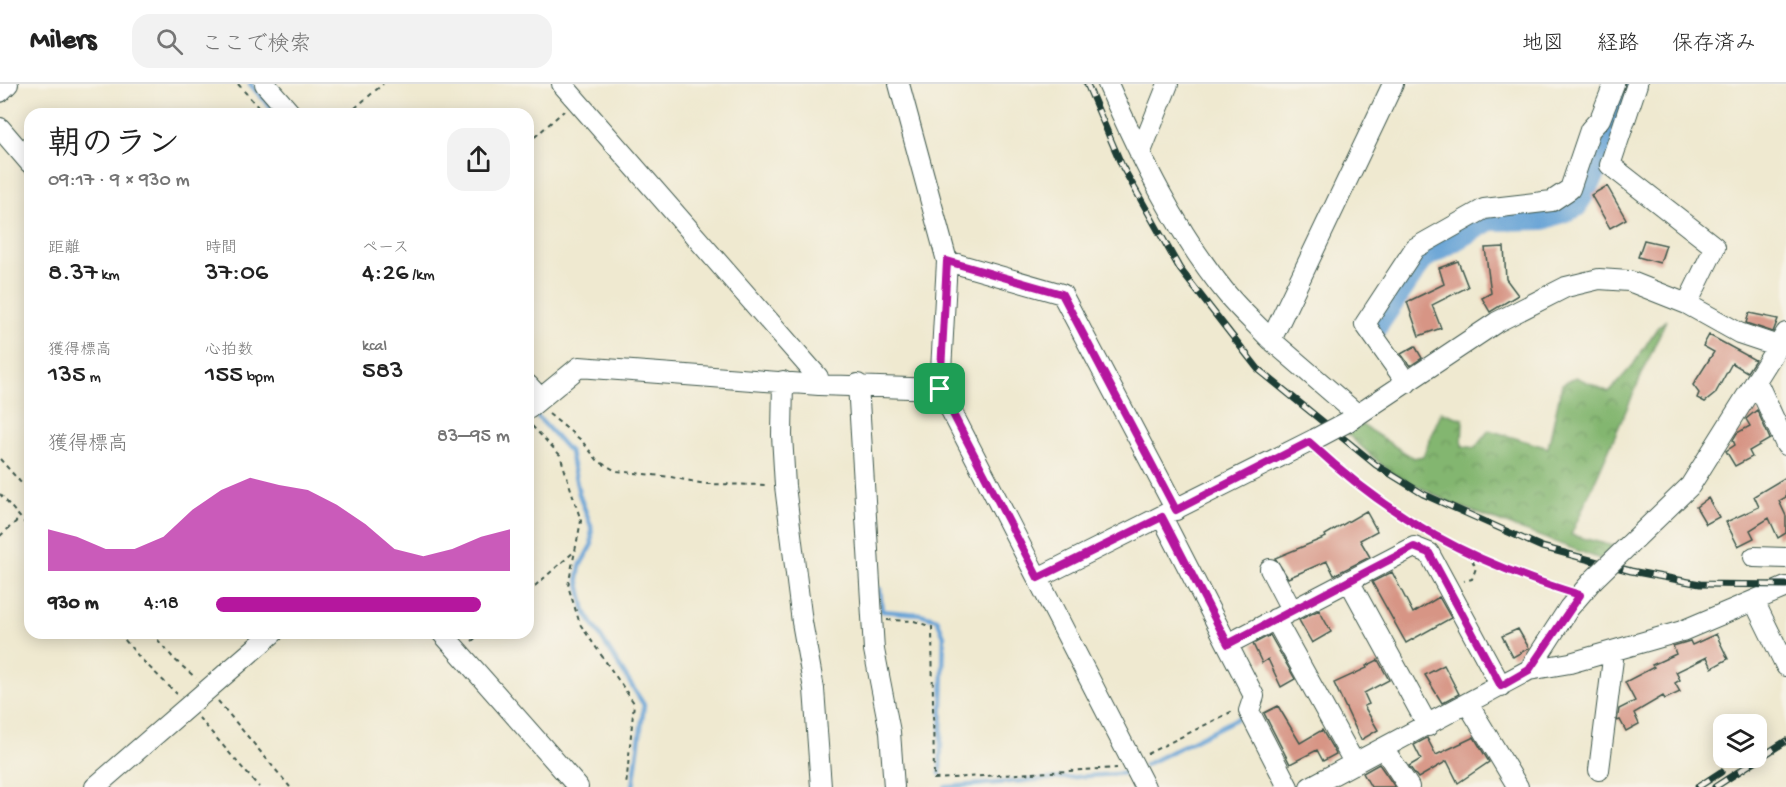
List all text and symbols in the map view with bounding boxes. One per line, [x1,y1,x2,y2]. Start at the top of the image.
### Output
search box [132,14,552,68]
text: Milers [30,25,96,58]
icon: search [153,25,186,58]
text: ここで検索 [201,33,311,59]
text: 地図 [1522,33,1564,58]
text: 経路 [1597,33,1639,58]
text: 保存済み [1672,33,1756,58]
text: 朝のラン [48,128,180,166]
button: share [447,128,510,191]
text: 09:17 · 9 × 930 m [48,170,190,193]
text: 距離 [48,240,80,259]
text: 時間 [205,240,237,259]
text: ペース [362,240,409,259]
text: 8.37 [48,259,97,290]
text: 37:06 [205,259,268,290]
text: 4:26 [362,259,408,290]
text: km [97,267,120,286]
text: /km [408,267,435,286]
text: kcal [362,338,387,357]
text: 獲得標高 [48,342,112,361]
text: 心拍数 [205,342,253,361]
text: 583 [362,357,403,388]
text: 135 [48,361,86,392]
text: 155 [205,361,243,392]
pin [914,363,965,414]
text: m [86,369,101,388]
text: bpm [243,369,274,388]
icon: arrive [923,372,956,405]
text: 83–95 m [437,426,510,449]
text: 獲得標高 [48,434,128,457]
text: 930 m [48,593,99,616]
text: 4:18 [144,593,179,616]
map controls [1713,714,1767,768]
button: layers [1713,714,1767,768]

